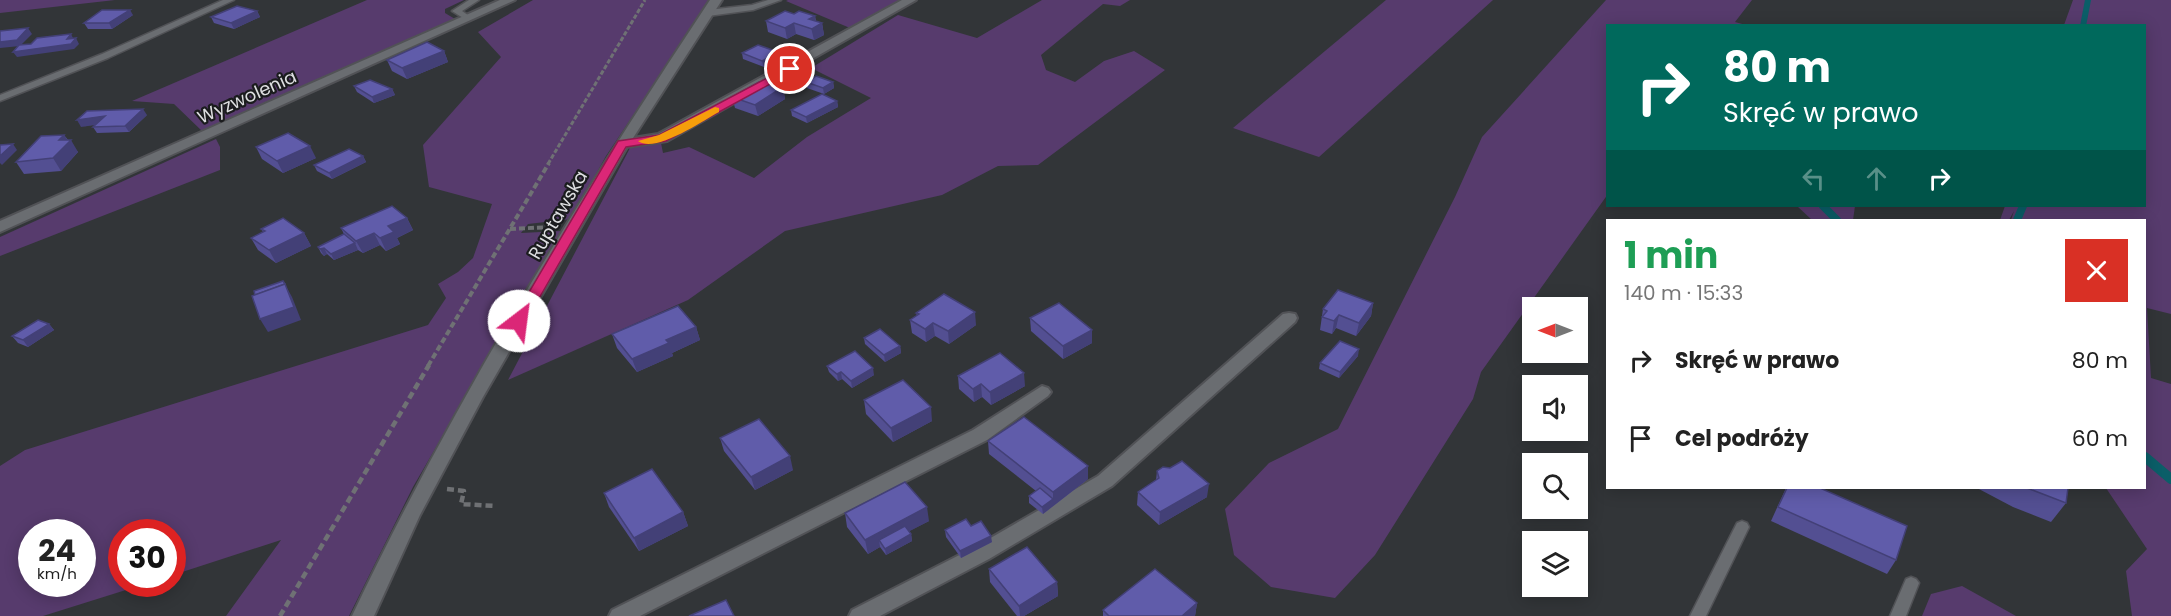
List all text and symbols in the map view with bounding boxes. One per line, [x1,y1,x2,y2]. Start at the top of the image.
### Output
text: 80 m [1723,38,1831,97]
pin [764,43,815,94]
icon: right [1624,48,1702,126]
icon: arrive [773,52,806,85]
street label: Wyzwolenia [193,64,300,129]
text: Skręć w prawo [1723,94,1919,131]
icon: left [1797,162,1830,195]
icon: ahead [1860,162,1893,195]
icon: right [1923,162,1956,195]
street label: Ruptawska [522,166,593,264]
text: 1 min [1624,230,1718,281]
button: close [2065,239,2128,302]
text: 140 m · 15:33 [1624,279,1743,307]
position arrow [487,289,551,353]
north arrow [1522,297,1588,363]
map controls [1522,297,1588,597]
icon: right [1624,344,1657,377]
text: Skręć w prawo [1675,345,1839,376]
text: 80 m [2072,345,2128,376]
button: sound [1522,375,1588,441]
icon: arrive [1624,422,1657,455]
text: Cel podróży [1675,423,1809,454]
text: 60 m [2072,423,2128,454]
button: search [1522,453,1588,519]
speed limit sign: 30 [108,519,186,597]
text: 24 [38,529,76,572]
button: layers [1522,531,1588,597]
text: km/h [37,563,77,584]

